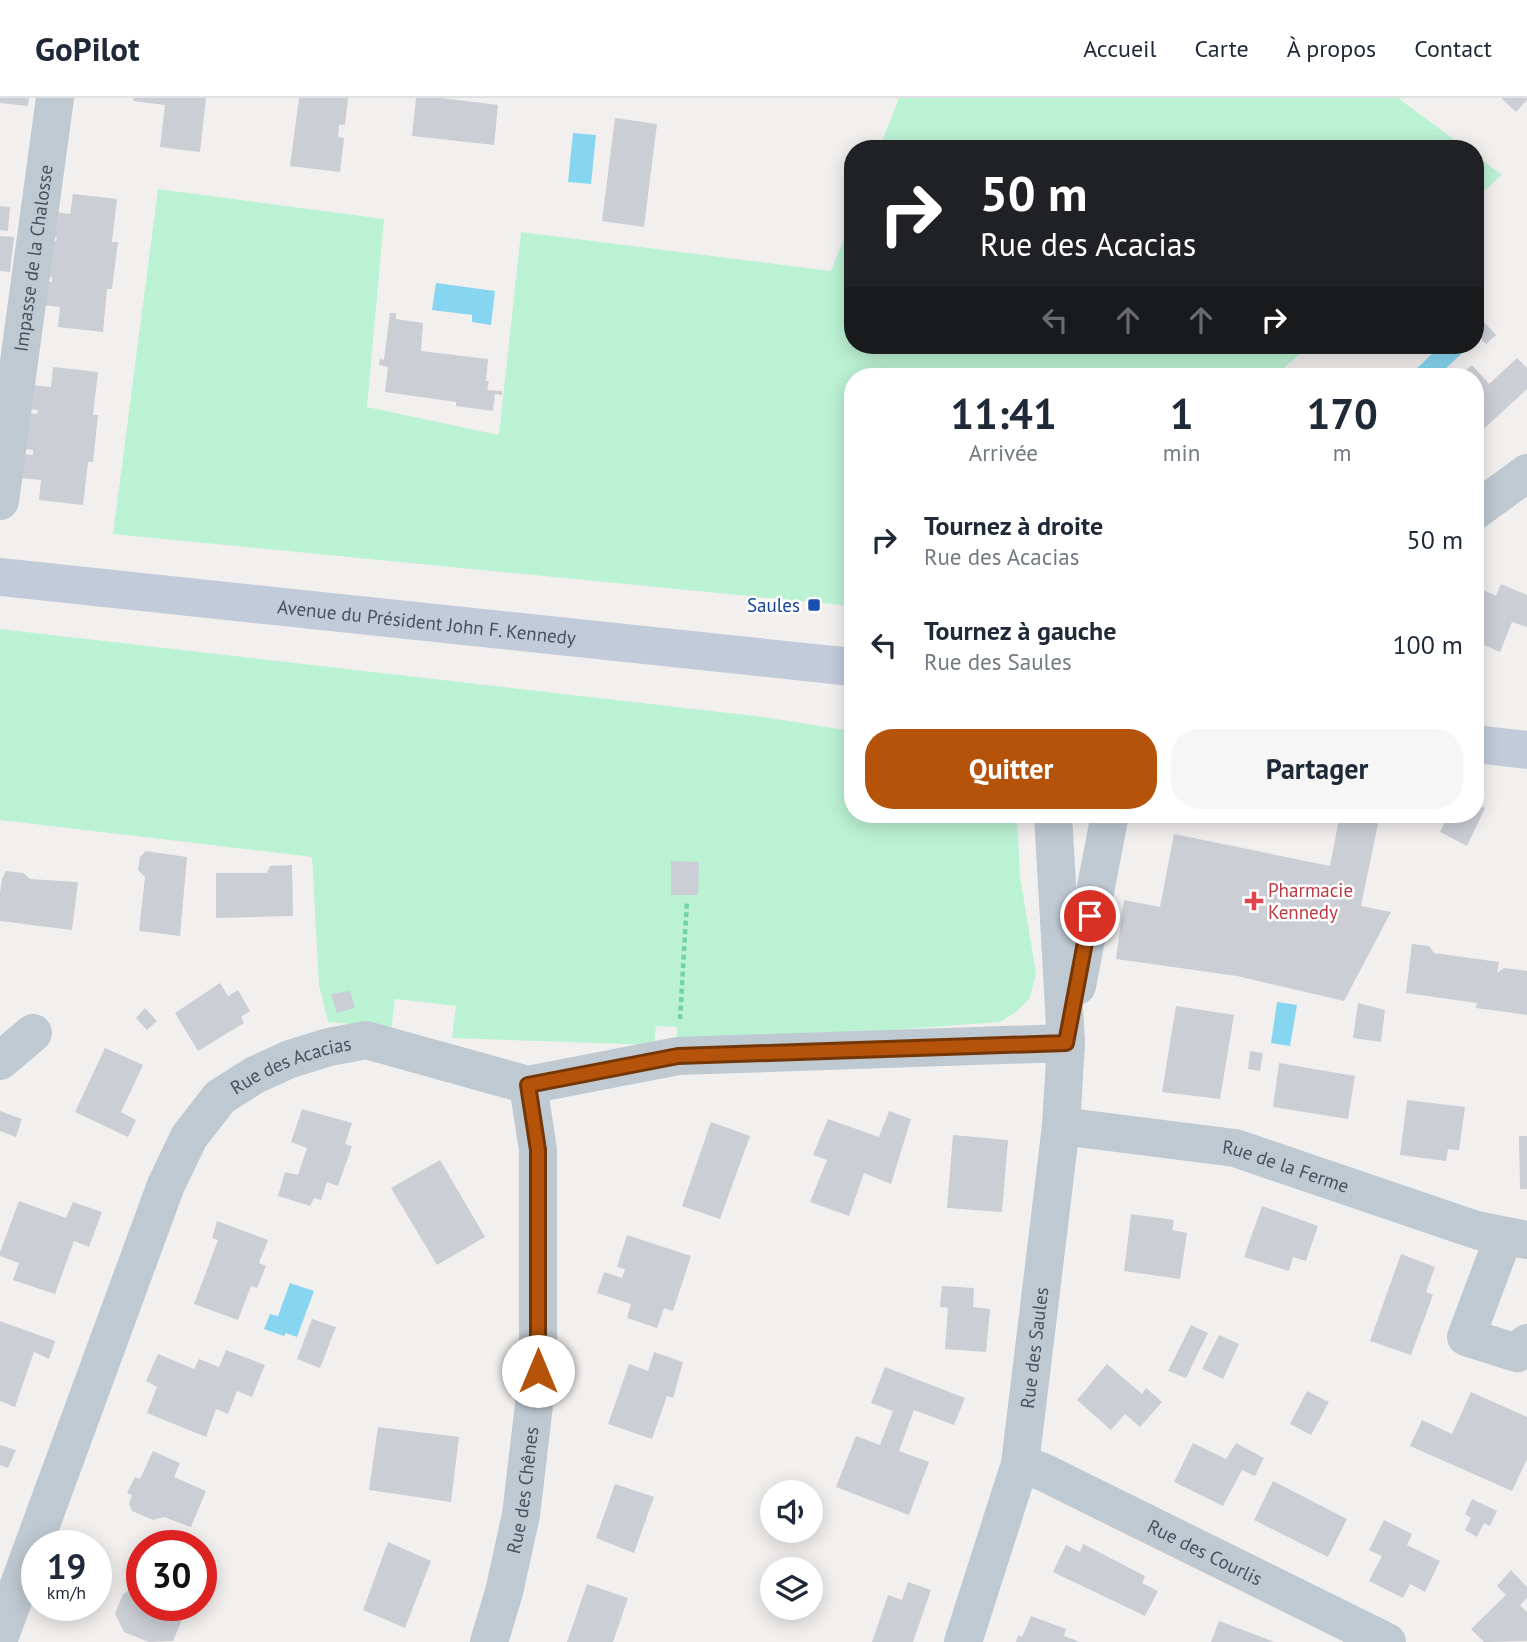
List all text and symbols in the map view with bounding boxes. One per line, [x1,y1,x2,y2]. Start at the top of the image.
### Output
text: GoPilot [35,27,140,70]
text: Accueil [1083,33,1157,64]
text: Carte [1195,33,1249,64]
text: À propos [1287,33,1376,64]
text: Contact [1414,33,1492,64]
text: 50 m [980,161,1087,225]
street label: Impasse de la Chalosse [8,163,58,353]
icon: right [865,168,956,259]
text: Rue des Acacias [980,223,1196,265]
icon: left [1036,301,1074,339]
icon: ahead [1109,301,1147,339]
icon: ahead [1182,301,1220,339]
icon: right [1255,301,1293,339]
text: 11:41 [950,386,1057,441]
text: 1 [1170,386,1193,441]
text: 170 [1306,386,1378,441]
text: Arrivée [969,438,1038,467]
text: min [1163,438,1200,467]
text: m [1333,438,1351,467]
text: Tournez à droite [924,509,1103,542]
icon: right [865,521,903,559]
text: 50 m [1407,523,1463,556]
text: Rue des Acacias [924,542,1079,571]
place label: Saules [747,593,800,617]
street label: Avenue du Président John F. Kennedy [276,594,577,650]
marker: Saules [806,597,822,613]
text: Tournez à gauche [924,614,1116,647]
icon: left [865,626,903,664]
text: 100 m [1392,628,1463,661]
text: Rue des Saules [924,647,1072,676]
button: Quitter [865,729,1157,809]
button: Partager [1171,729,1463,809]
place label: Pharmacie Kennedy [1268,878,1353,924]
pin [1060,886,1120,946]
marker: Pharmacie Kennedy [1246,893,1262,909]
icon: arrive [1071,897,1109,935]
street label: Rue des Acacias [226,1031,353,1100]
street label: Rue de la Ferme [1221,1135,1352,1198]
street label: Rue des Saules [1015,1286,1053,1410]
position arrow [501,1334,575,1408]
street label: Rue des Chênes [501,1425,543,1556]
map controls [760,1480,823,1620]
button: sound [760,1480,823,1543]
street label: Rue des Courlis [1144,1514,1266,1590]
speed limit sign: 30 [126,1530,217,1621]
text: 19 [47,1543,86,1589]
button: layers [760,1557,823,1620]
text: km/h [47,1581,86,1604]

